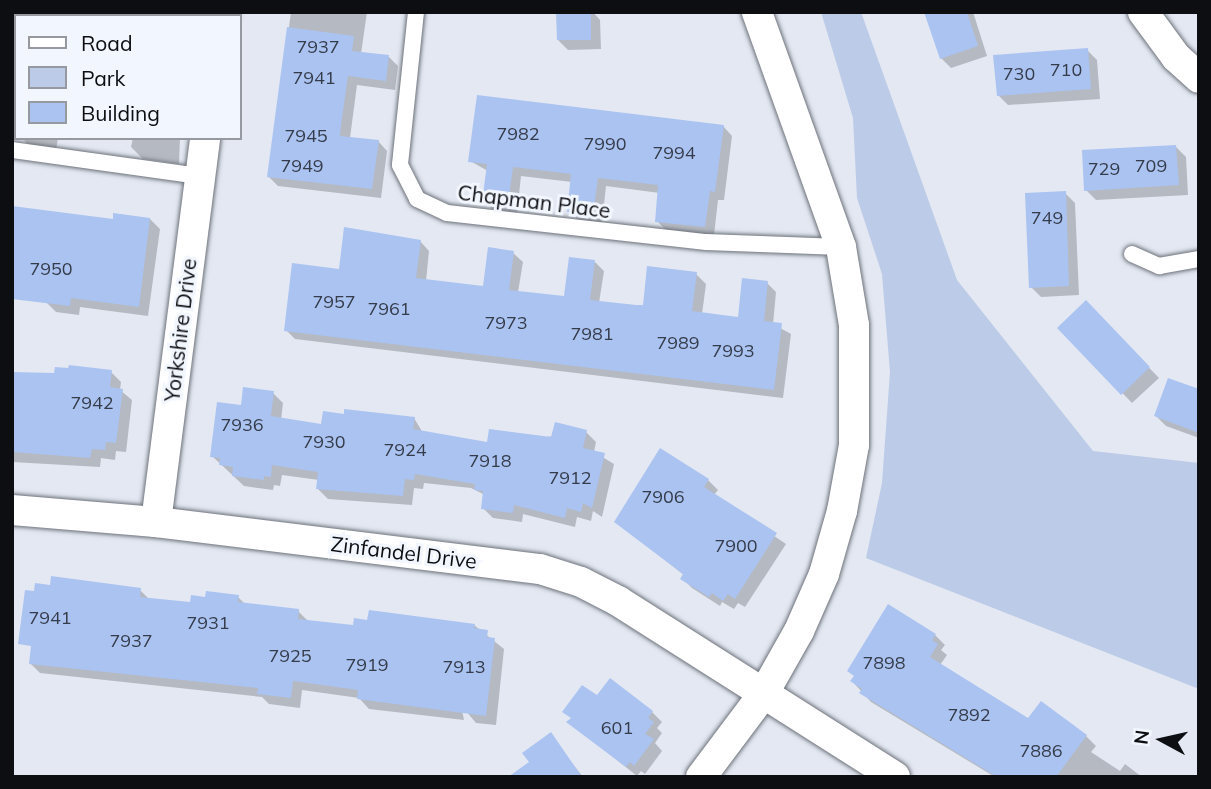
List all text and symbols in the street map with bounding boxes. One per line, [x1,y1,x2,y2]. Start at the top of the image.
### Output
legend [14,14,242,140]
text: Road [81,30,132,56]
house number: 7937 [296,36,340,58]
house number: 710 [1050,59,1082,81]
house number: 730 [1003,63,1035,85]
text: Park [81,65,125,91]
house number: 7941 [292,67,336,89]
text: Building [81,100,160,126]
house number: 7982 [496,123,540,145]
house number: 7945 [284,125,328,147]
house number: 7990 [583,133,627,155]
house number: 7994 [652,142,696,164]
house number: 7949 [280,155,324,177]
house number: 709 [1135,155,1167,177]
house number: 729 [1088,158,1120,180]
street label: Chapman Place [456,179,612,223]
house number: 749 [1031,207,1063,229]
street label: Yorkshire Drive [159,257,201,403]
house number: 7950 [29,258,73,280]
house number: 7957 [312,291,356,313]
house number: 7961 [367,298,411,320]
house number: 7973 [484,312,528,334]
house number: 7981 [570,323,614,345]
house number: 7989 [656,332,700,354]
house number: 7993 [711,340,755,362]
house number: 7942 [70,392,114,414]
house number: 7936 [220,414,264,436]
house number: 7930 [302,431,346,453]
house number: 7924 [383,439,427,461]
house number: 7918 [468,450,512,472]
house number: 7912 [548,467,592,489]
house number: 7906 [641,486,685,508]
street label: Zinfandel Drive [330,531,478,573]
house number: 7900 [714,535,758,557]
house number: 7941 [28,607,72,629]
house number: 7931 [186,612,230,634]
house number: 7937 [109,630,153,652]
house number: 7925 [268,645,312,667]
house number: 7898 [862,652,906,674]
house number: 7919 [345,654,389,676]
house number: 7913 [442,656,486,678]
house number: 7892 [947,704,991,726]
north arrow [1127,705,1197,775]
house number: 601 [601,717,633,739]
text: N [1128,728,1154,746]
house number: 7886 [1019,740,1063,762]

